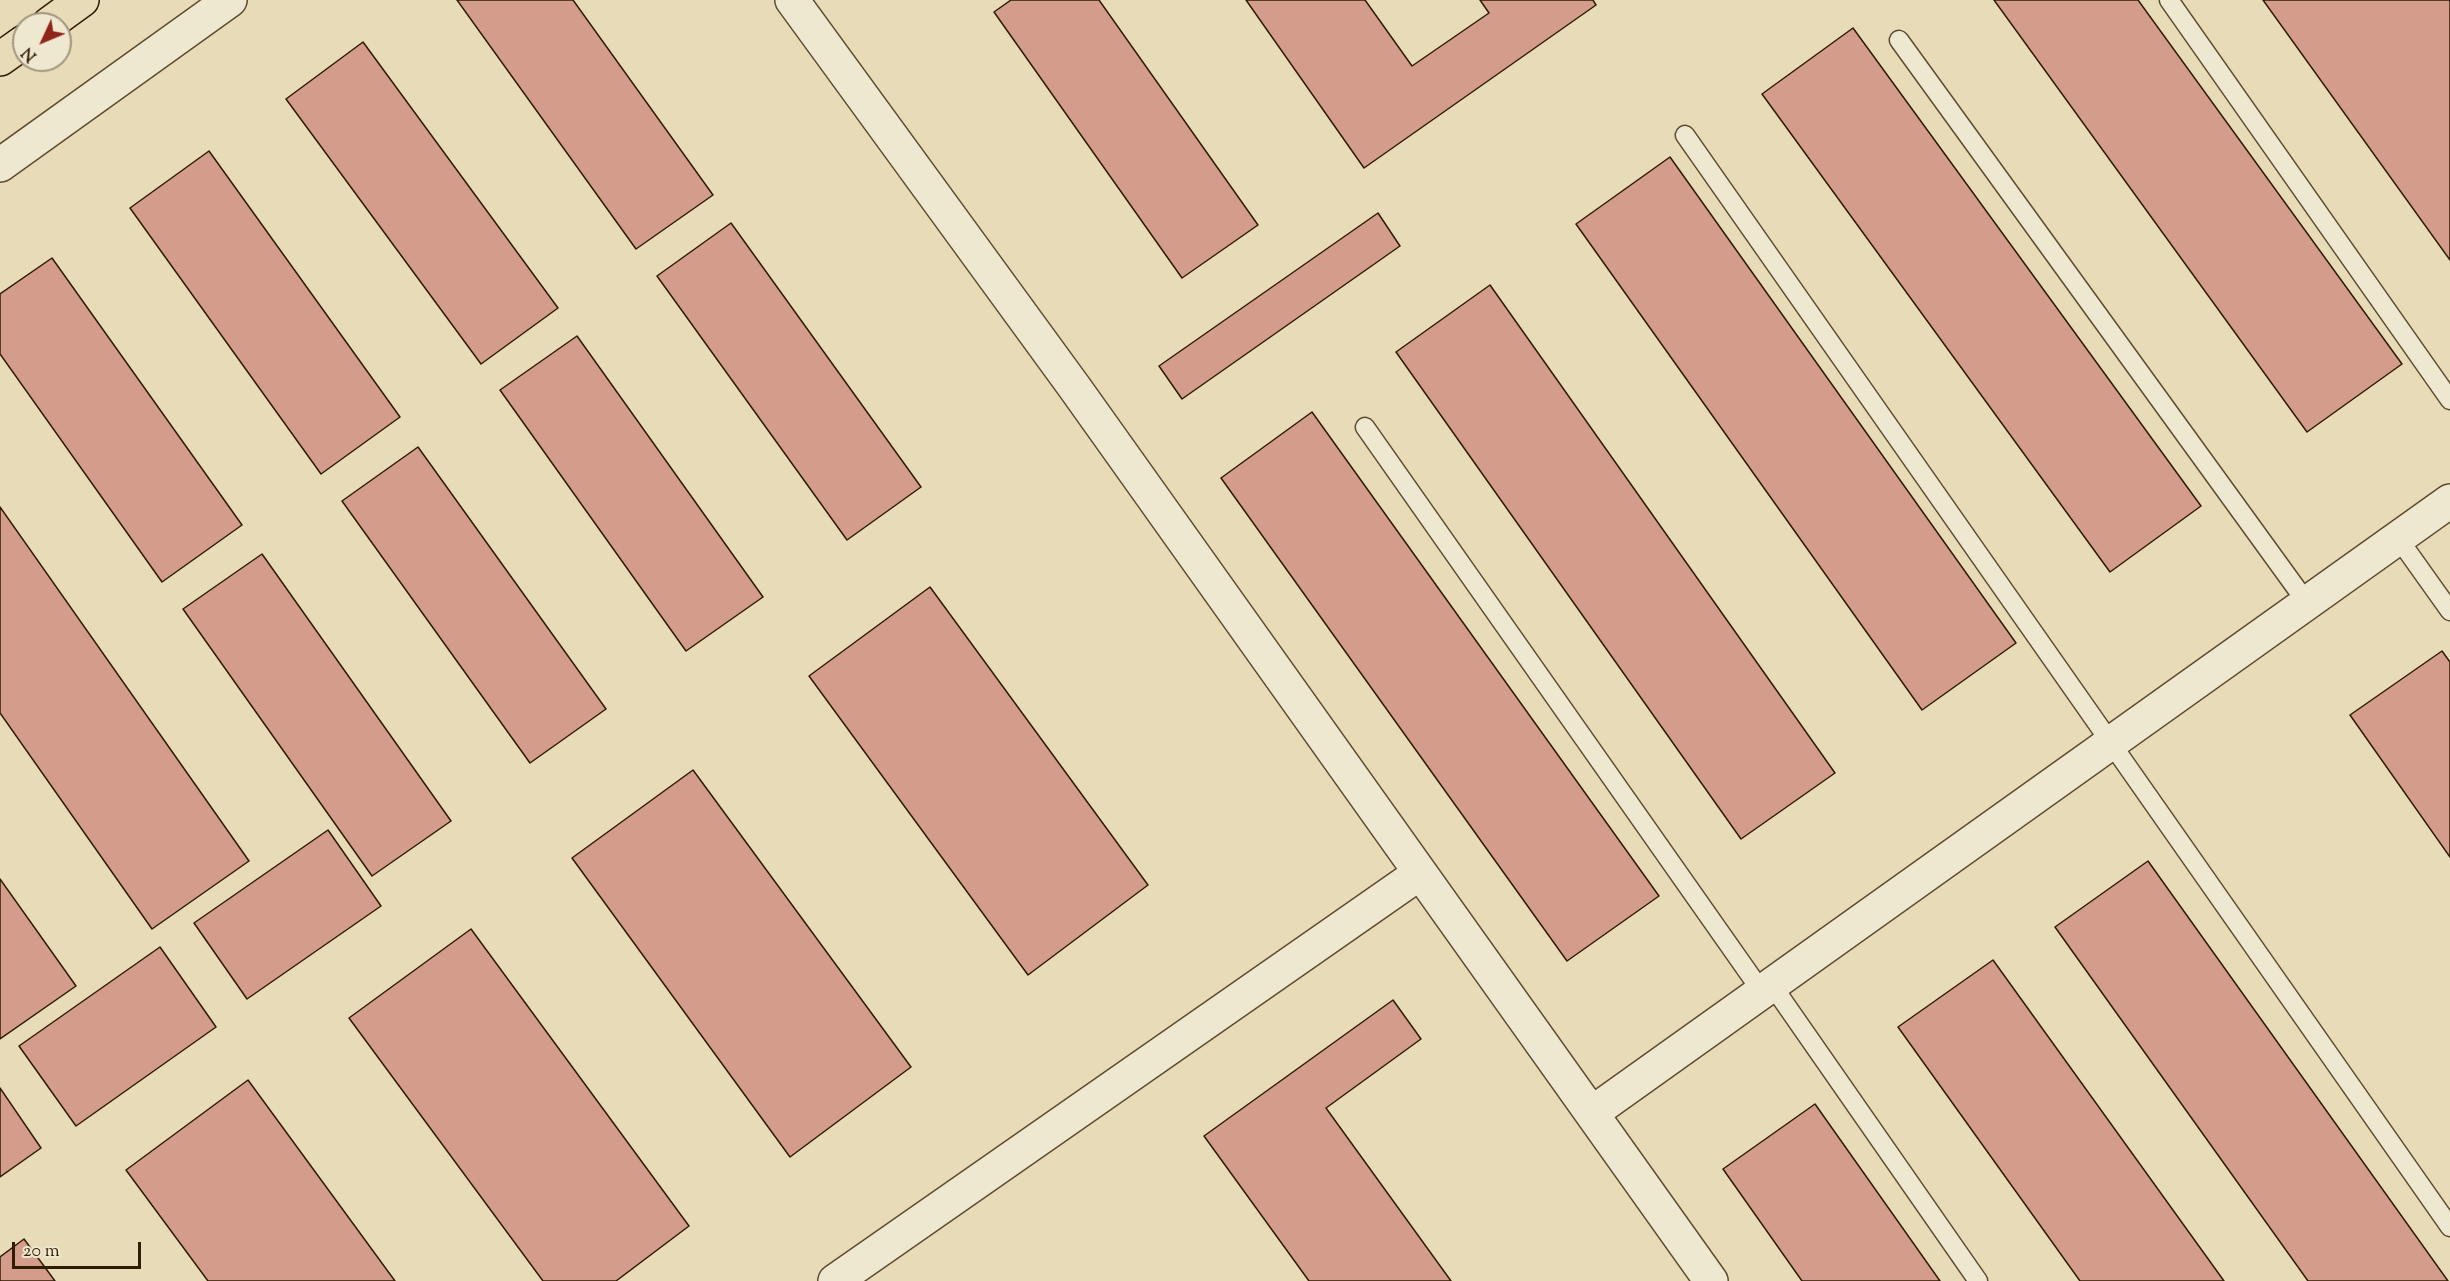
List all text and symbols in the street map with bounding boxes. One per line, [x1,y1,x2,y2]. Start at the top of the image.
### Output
north arrow [12,12,72,72]
text: N [17,41,43,66]
scale bar [15,1230,144,1268]
text: 20 m [23,1239,60,1265]

